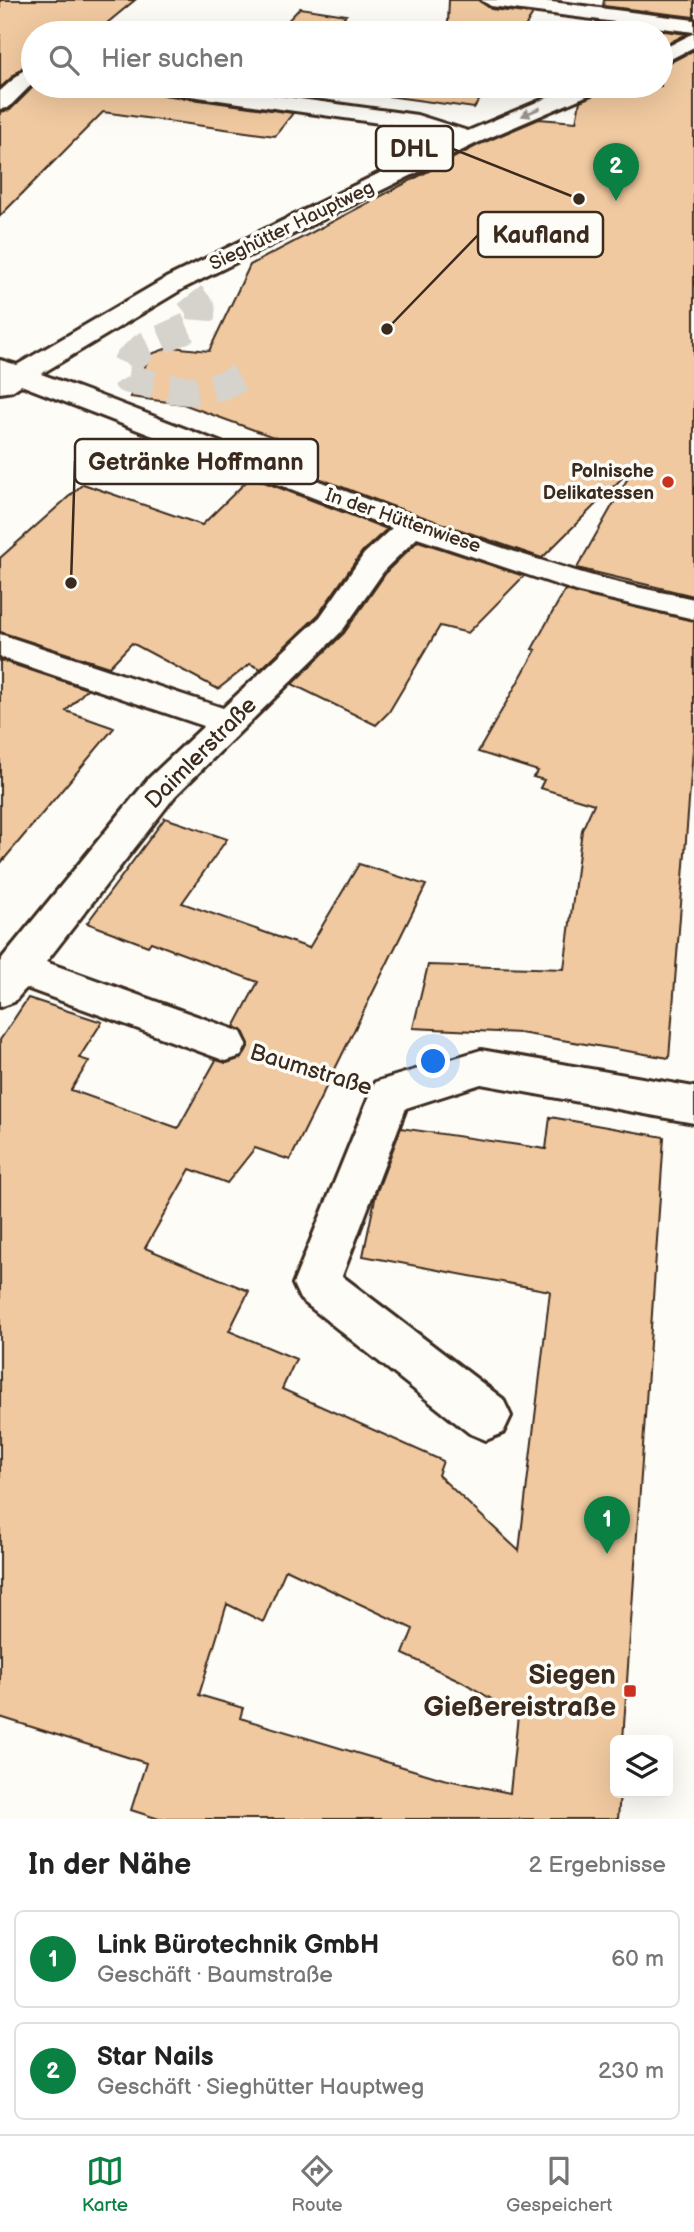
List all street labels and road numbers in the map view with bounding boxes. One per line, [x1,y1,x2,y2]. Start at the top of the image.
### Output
street label: Sieghütter Hauptweg [206,176,378,276]
street label: In der Hüttenwiese [322,484,484,558]
street label: Daimlerstraße [139,691,263,815]
street label: Baumstraße [246,1038,376,1102]

